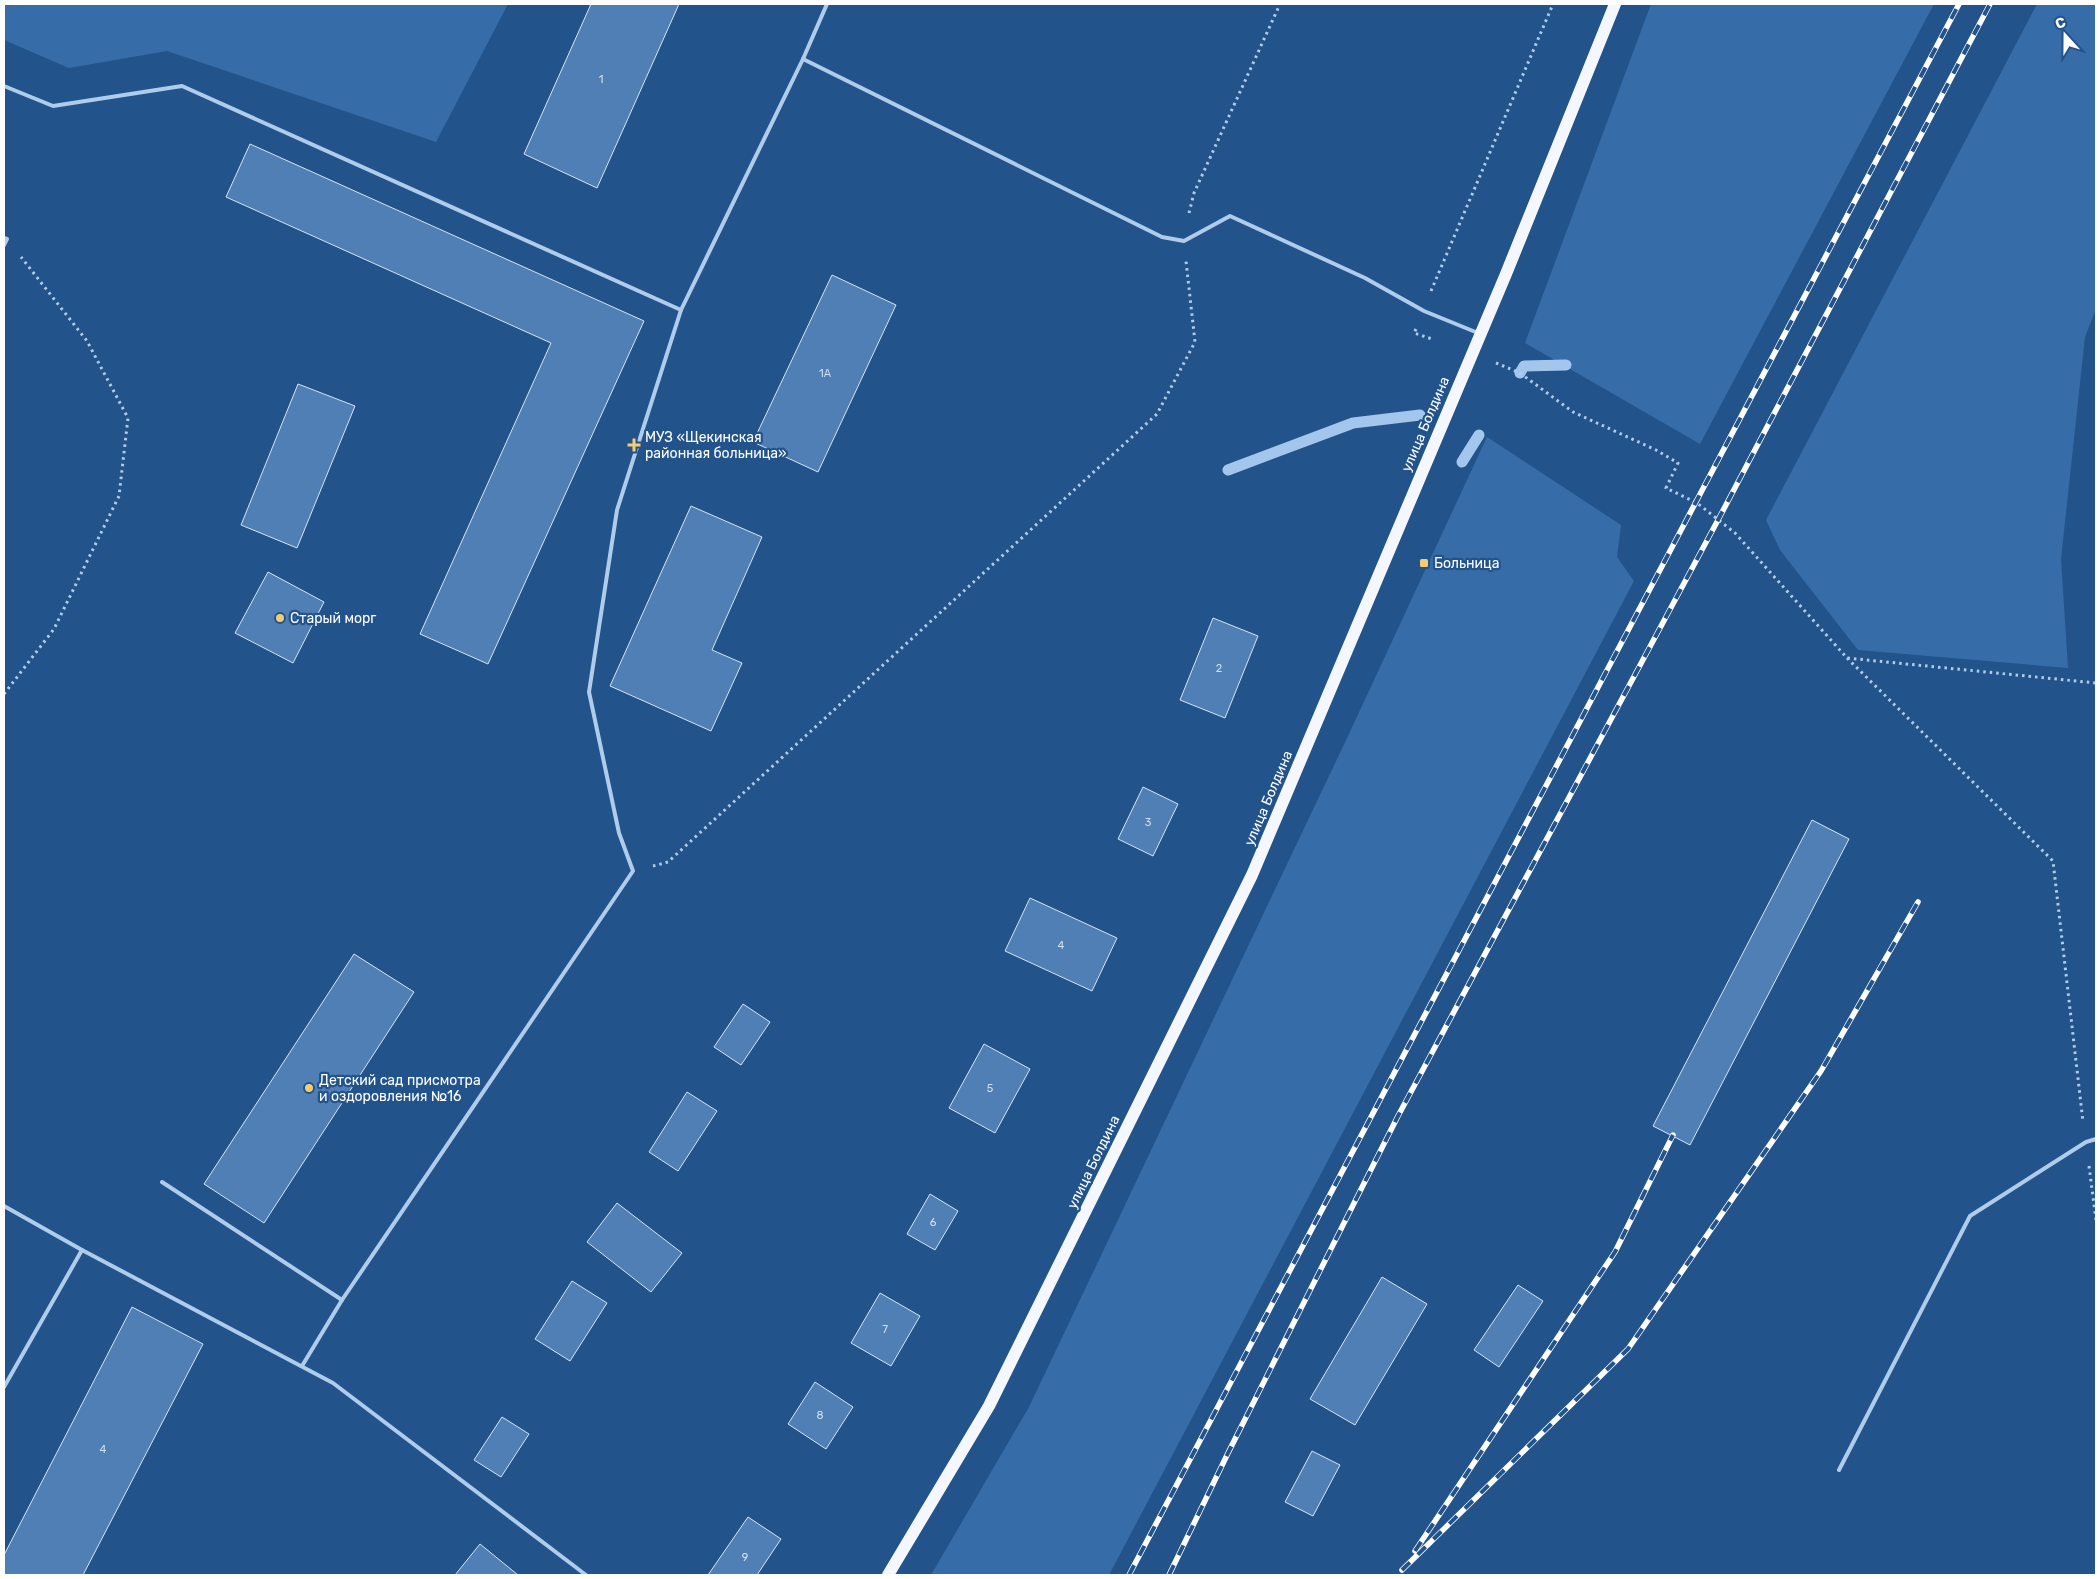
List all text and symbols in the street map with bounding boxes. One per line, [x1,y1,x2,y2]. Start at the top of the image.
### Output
north arrow [2040,10,2090,60]
text: С [2053,14,2068,33]
house number: 1 [599,73,603,86]
house number: 1А [819,367,832,380]
street label: улица Болдина [1398,374,1453,474]
place label: МУЗ «Щекинская районная больница» [645,429,787,462]
marker: МУЗ «Щекинская районная больница» [627,438,641,452]
place label: Больница [1434,555,1499,572]
marker: Больница [1418,557,1430,569]
place label: Старый морг [290,610,376,627]
marker: Старый морг [274,612,286,624]
house number: 2 [1216,662,1222,675]
street label: улица Болдина [1241,748,1296,848]
house number: 3 [1145,816,1152,829]
house number: 4 [1058,939,1065,952]
place label: Детский сад присмотра и оздоровления №16 [319,1072,481,1105]
marker: Детский сад присмотра и оздоровления №16 [303,1082,315,1094]
house number: 5 [987,1082,994,1095]
street label: улица Болдина [1063,1113,1123,1212]
house number: 6 [930,1216,937,1229]
house number: 7 [882,1323,888,1336]
house number: 8 [817,1409,824,1422]
house number: 4 [100,1443,107,1456]
house number: 9 [742,1551,748,1564]

